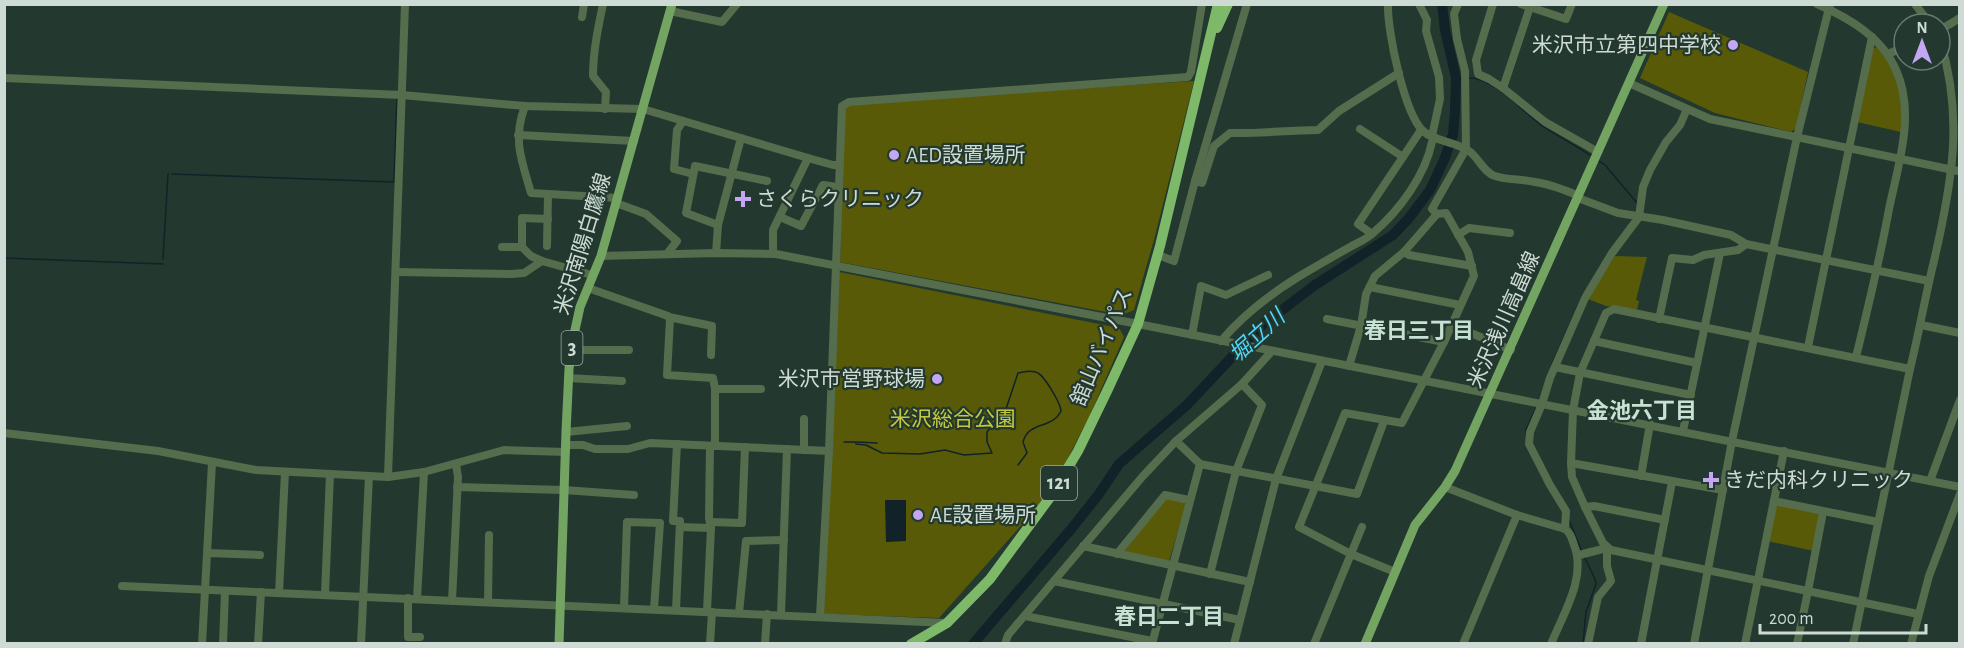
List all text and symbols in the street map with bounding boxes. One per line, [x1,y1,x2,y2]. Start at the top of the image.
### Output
north arrow [1892,12,1952,72]
text: N [1916,20,1928,36]
place label: 米沢市立第四中学校 [1532,34,1721,56]
marker: 米沢市立第四中学校 [1726,38,1740,52]
place label: AED設置場所 [906,144,1026,166]
marker: AED設置場所 [887,148,901,162]
street label: 米沢南陽白鷹線 [551,170,615,317]
place label: さくらクリニック [756,188,924,210]
marker: さくらクリニック [734,190,752,208]
street label: 米沢浅川高畠線 [1464,248,1543,391]
street label: 舘山バイパス [1067,285,1136,409]
water label: 堀立川 [1224,304,1290,366]
district label: 春日三丁目 [1364,319,1474,342]
road number: 3 [562,331,582,365]
place label: 米沢市営野球場 [778,368,925,390]
marker: 米沢市営野球場 [930,372,944,386]
district label: 金池六丁目 [1587,399,1697,422]
park label: 米沢総合公園 [890,408,1016,430]
road number: 121 [1041,466,1077,500]
place label: きだ内科クリニック [1724,469,1913,491]
marker: きだ内科クリニック [1702,471,1720,489]
place label: AE設置場所 [930,504,1036,526]
marker: AE設置場所 [911,508,925,522]
scale bar [1760,597,1926,635]
district label: 春日二丁目 [1114,605,1224,628]
text: 200 m [1769,610,1814,628]

